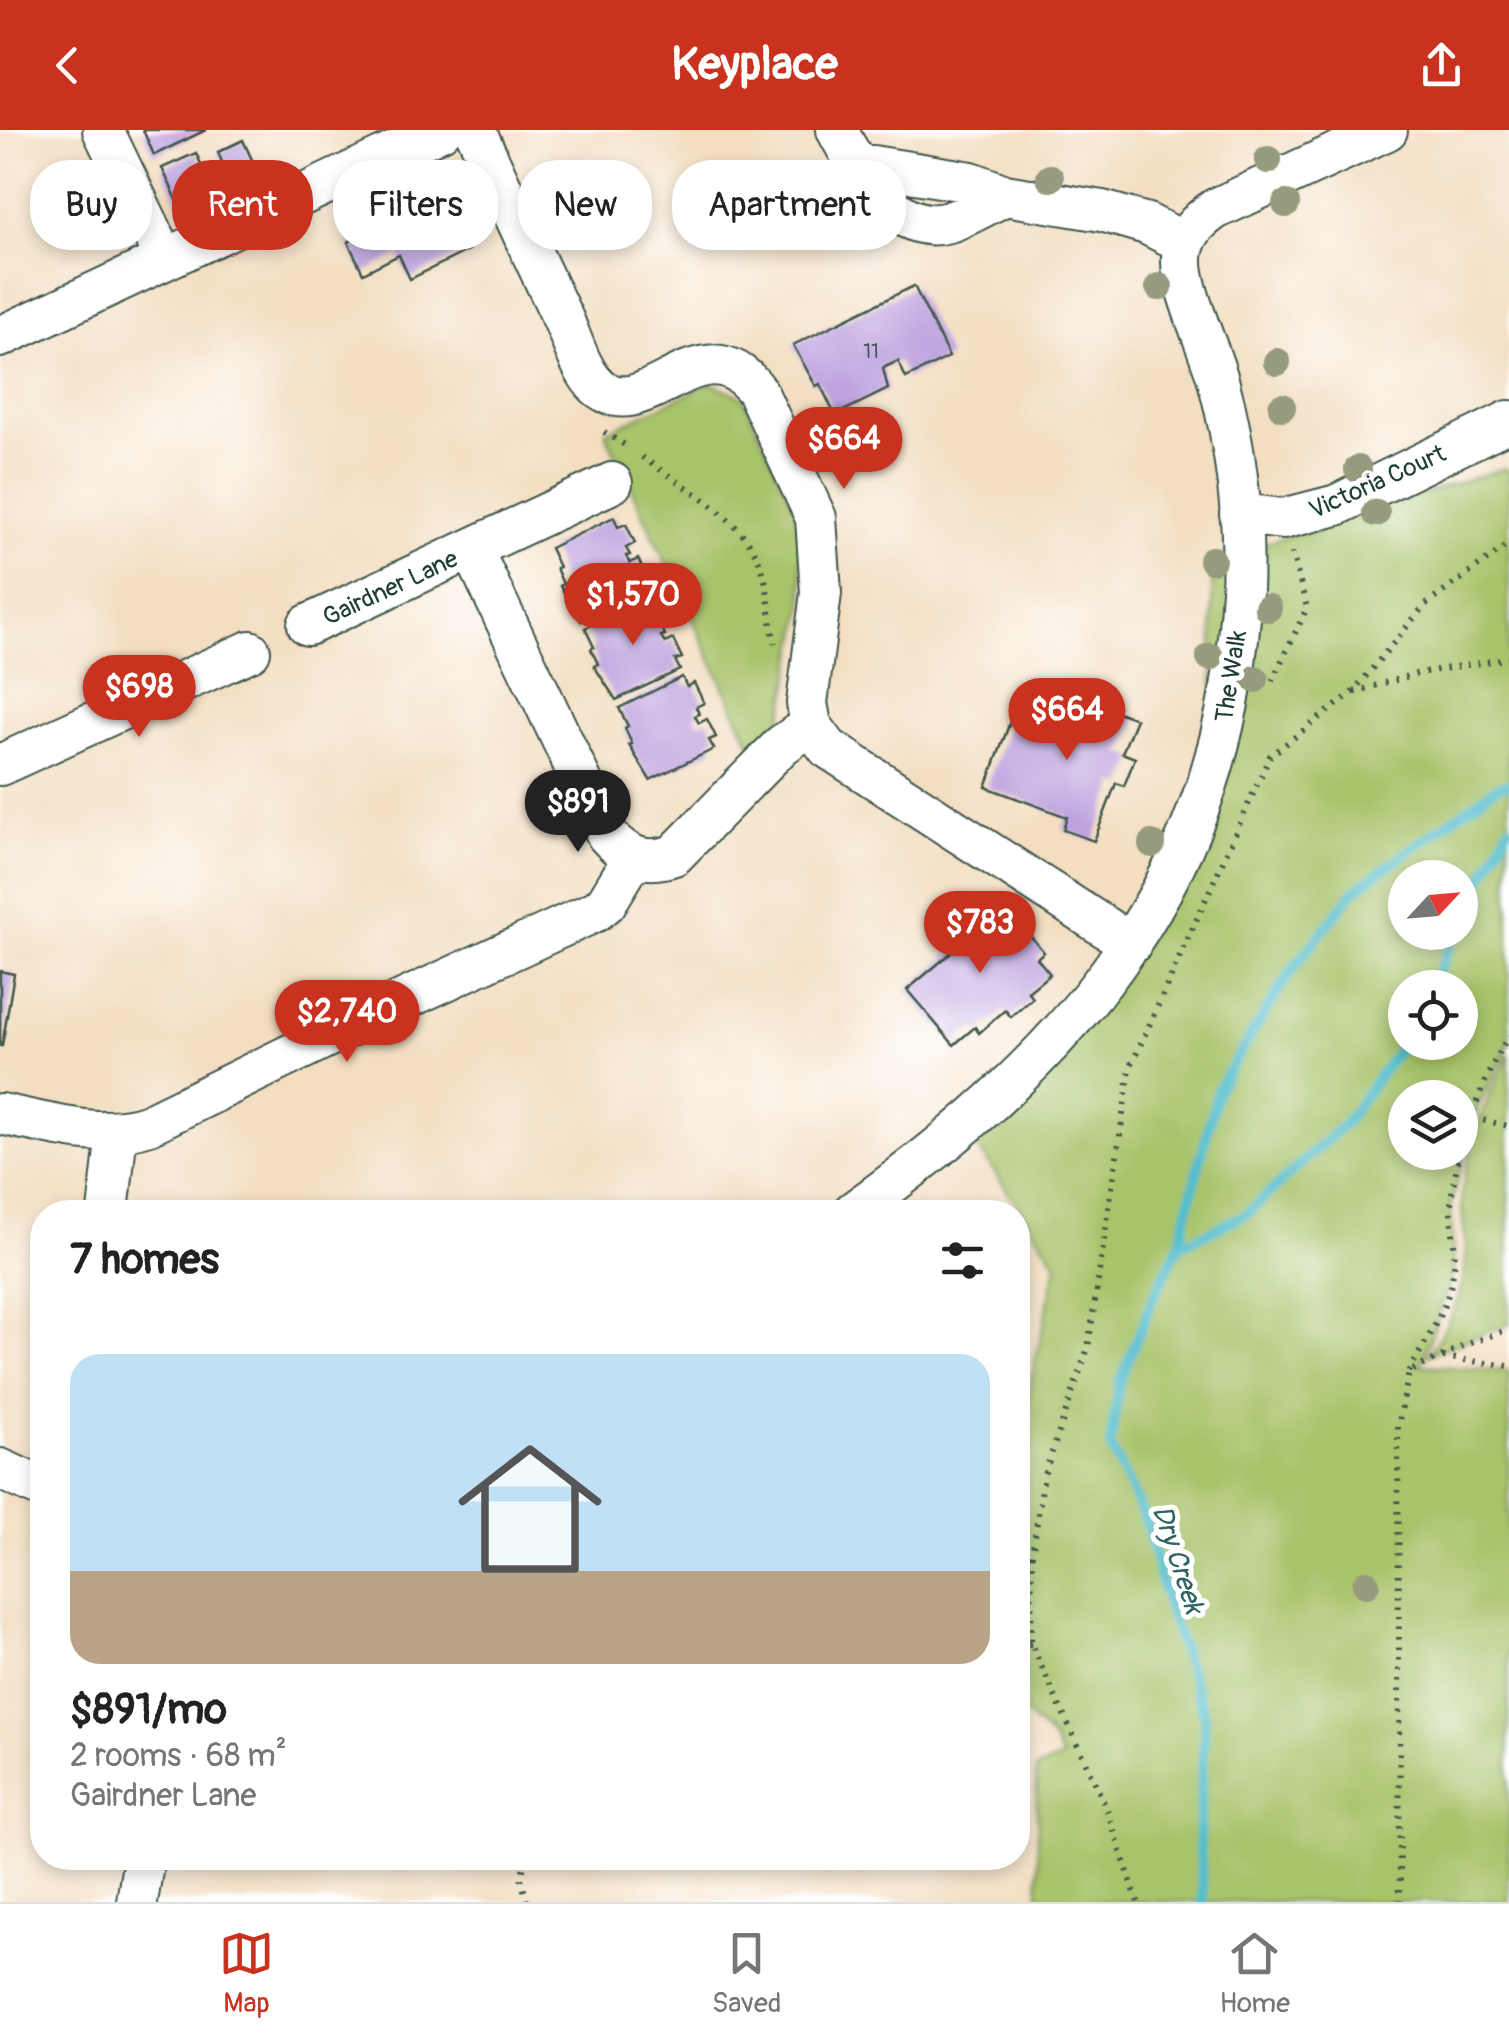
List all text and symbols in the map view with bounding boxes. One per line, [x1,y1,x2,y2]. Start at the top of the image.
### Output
text: Keyplace [671,37,838,93]
icon: back [40,38,95,93]
icon: share [1414,38,1469,93]
chip: Buy [30,160,152,250]
chip: Rent [172,160,313,250]
chip: Filters [333,160,498,250]
chip: New [518,160,652,250]
chip: Apartment [672,160,906,250]
house number: 11 [863,339,879,364]
pin: $664 [785,407,903,492]
text: $664 [807,419,881,459]
street label: Victoria Court [1304,438,1452,526]
street label: Gairdner Lane [318,543,464,633]
pin: $1,570 [552,563,714,648]
text: $1,570 [586,575,680,615]
street label: The Walk [1209,627,1254,724]
pin: $698 [80,655,198,740]
text: $698 [105,667,173,707]
pin: $664 [1008,678,1126,763]
text: $664 [1030,690,1104,730]
pin: $891 [519,770,637,855]
text: $891 [547,782,609,822]
north arrow [1388,860,1478,950]
map controls [1388,860,1478,1170]
pin: $783 [921,891,1039,976]
text: $783 [946,903,1014,943]
button: locate [1388,970,1478,1060]
pin: $2,740 [266,980,428,1065]
text: $2,740 [297,992,397,1032]
button: layers [1388,1080,1478,1170]
icon: filters [935,1233,990,1288]
text: 7 homes [70,1234,219,1286]
icon: home [440,1419,620,1599]
water label: Dry Creek [1144,1501,1212,1620]
text: $891/mo [70,1684,227,1736]
text: 2 rooms · 68 m² [70,1736,287,1776]
text: Gairdner Lane [70,1776,256,1816]
tab: Map [219,1926,274,2021]
tab: Saved [712,1926,781,2021]
tab: Home [1219,1926,1290,2021]

